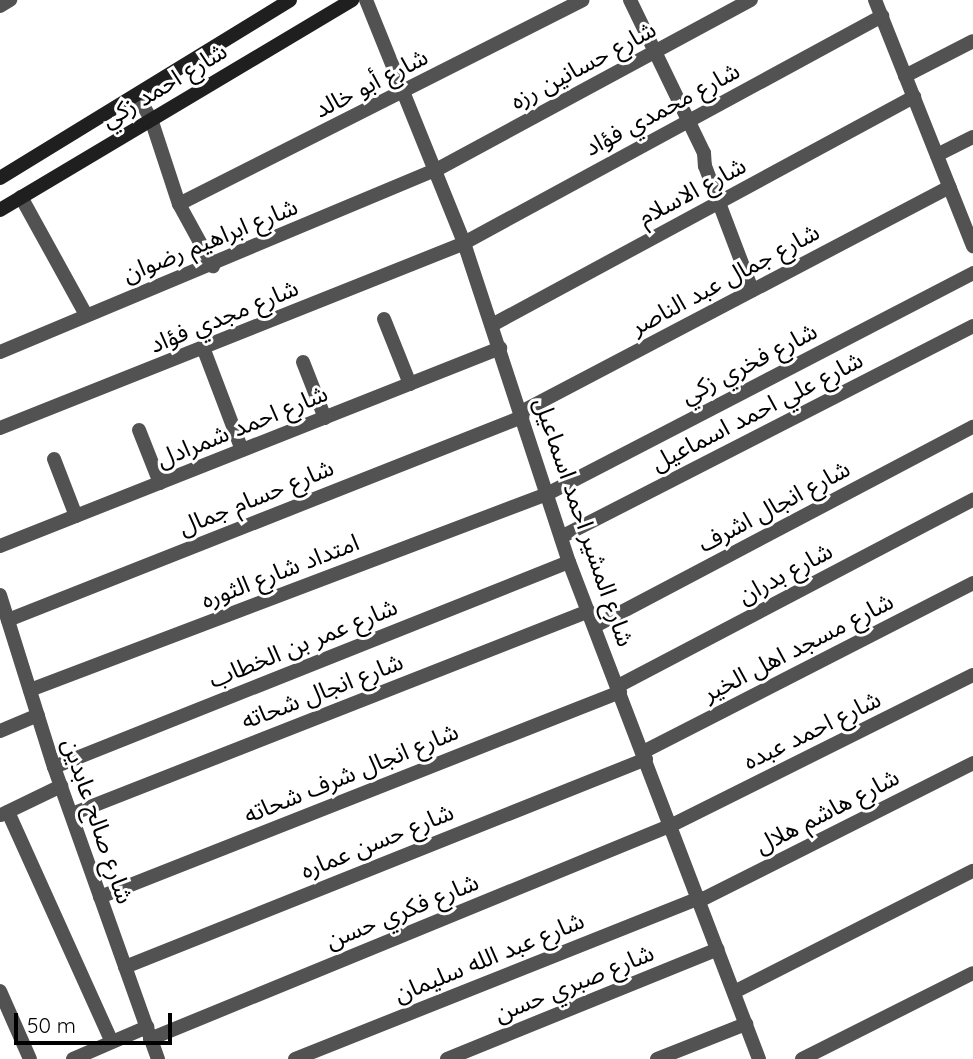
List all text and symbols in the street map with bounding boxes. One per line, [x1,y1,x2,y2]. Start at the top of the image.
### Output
street label: شارع حسانين رزه [505,15,661,115]
street label: شارع احمد زكي [96,36,232,134]
street label: شارع أبو خالد [309,42,433,124]
street label: شارع محمدي فؤاد [579,56,745,162]
street label: شارع الاسلام [633,151,751,231]
street label: شارع ابراهيم رضوان [118,192,302,288]
street label: شارع جمال عبد الناصر [626,217,824,341]
street label: شارع مجدي فؤاد [145,273,303,359]
street label: شارع فخري زكي [676,316,822,410]
street label: شارع علي احمد اسماعيل [646,345,868,477]
street label: شارع احمد شمرادل [152,379,332,473]
street label: شارع المشير احمد اسماعيل [528,394,640,650]
street label: شارع حسام جمال [174,453,338,541]
street label: شارع انجال اشرف [693,454,855,558]
street label: امتداد شارع الثوره [197,528,363,614]
street label: شارع بدران [733,536,837,610]
street label: شارع مسجد اهل الخير [698,586,898,708]
street label: شارع عمر بن الخطاب [204,592,402,694]
street label: شارع انجال شحاته [237,647,407,735]
street label: شارع احمد عبده [739,684,885,776]
street label: شارع انجال شرف شحاته [240,717,462,829]
street label: شارع صالح عابدين [56,734,140,908]
street label: شارع هاشم هلال [750,762,904,860]
street label: شارع حسن عماره [296,797,458,885]
street label: شارع فكري حسن [321,867,483,955]
street label: شارع عبد الله سليمان [390,906,588,1008]
street label: شارع صبري حسن [490,938,658,1028]
scale bar [18,1000,175,1044]
text: 50 m [27,1012,76,1038]

